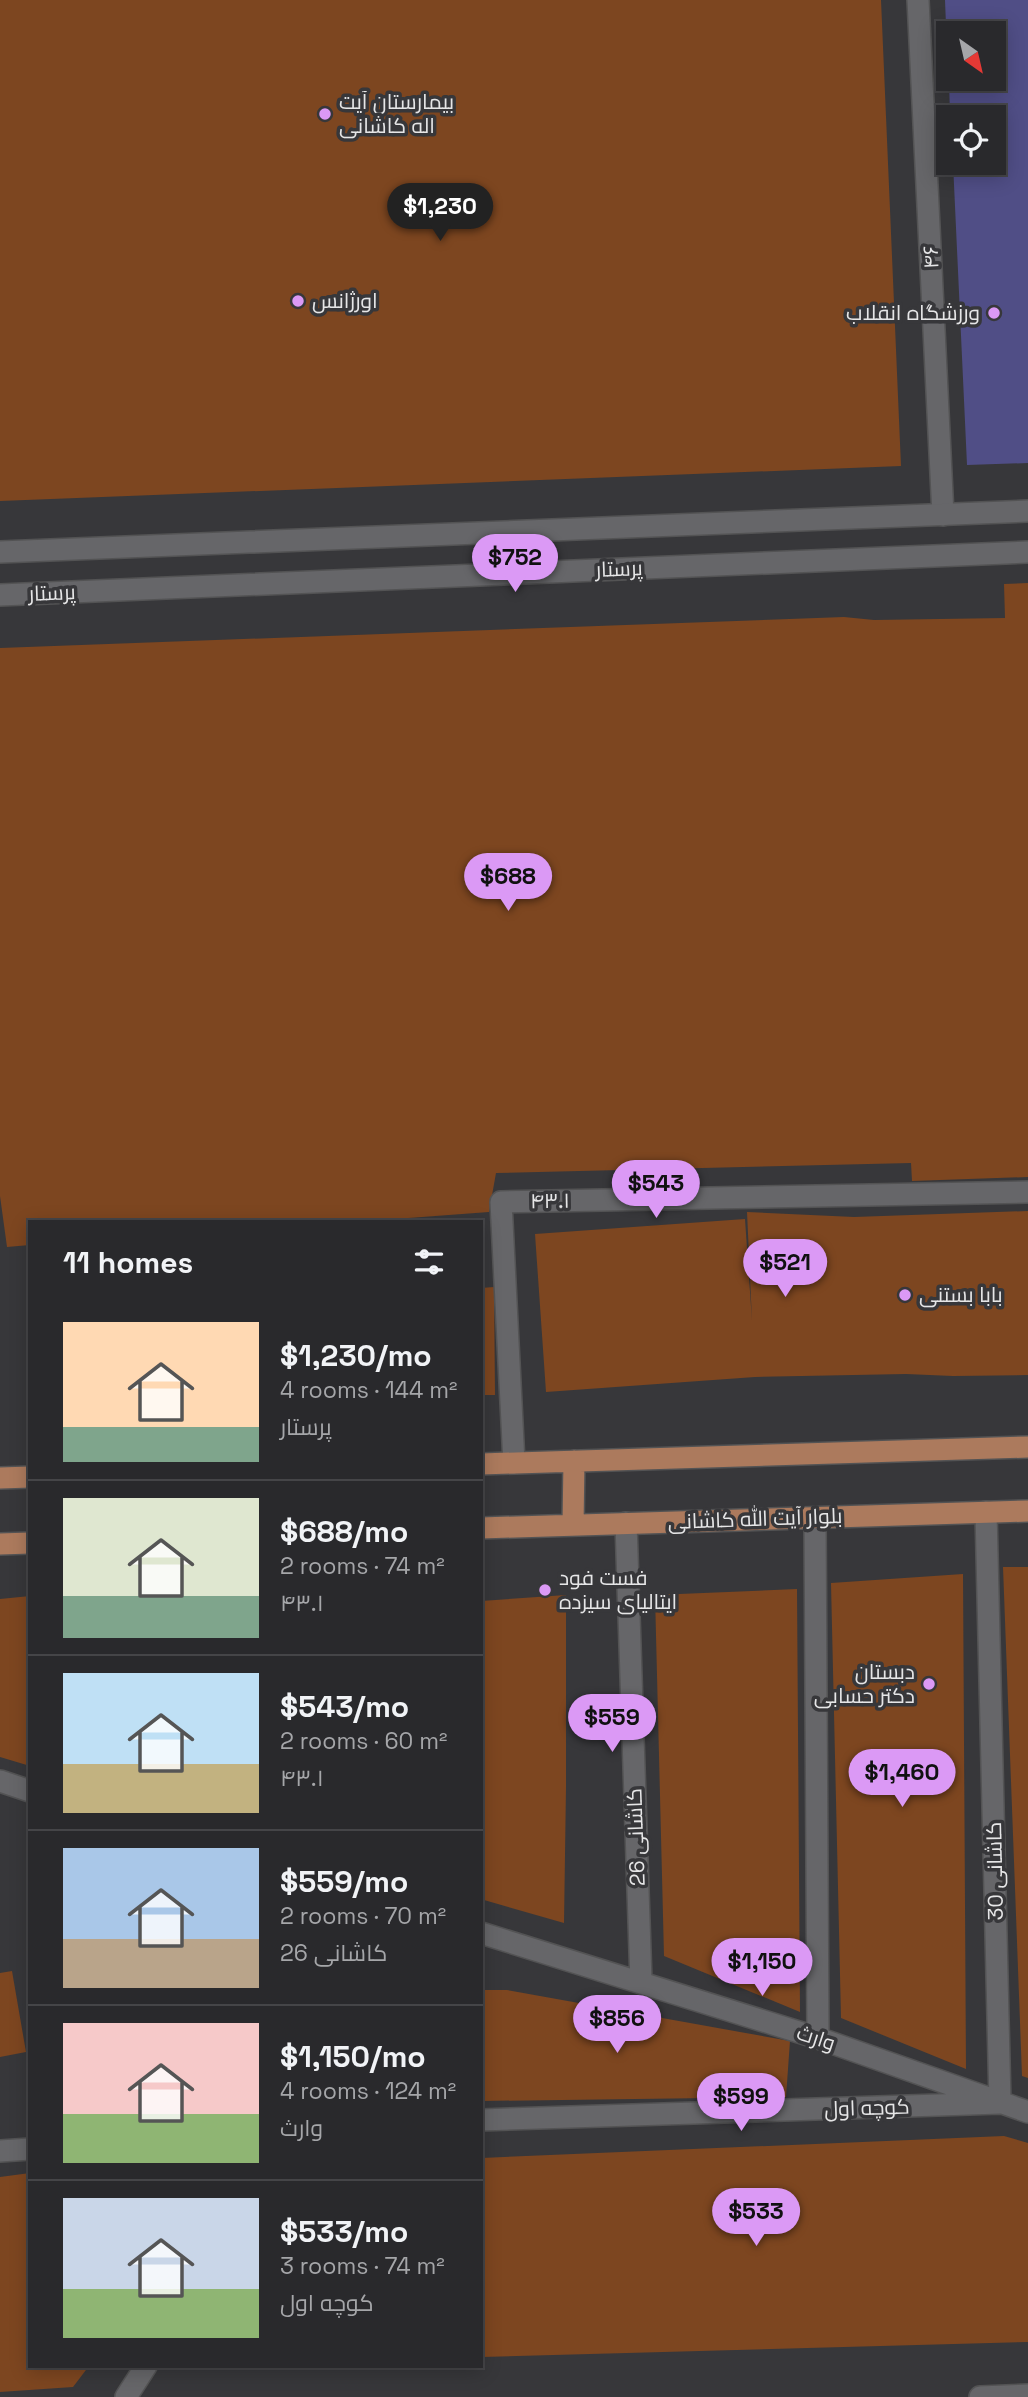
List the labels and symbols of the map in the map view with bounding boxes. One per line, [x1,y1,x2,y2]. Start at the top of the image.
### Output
north arrow [936,21,1006,91]
place label: بیمارستان آیت اله کاشانی [339,88,454,139]
marker: بیمارستان آیت اله کاشانی [317,106,333,122]
pin: $1,230 [383,184,497,243]
street label: ۴۶ [916,244,945,270]
place label: اورژانس [312,287,378,314]
marker: اورژانس [290,293,306,309]
place label: ورزشگاه انقلاب [846,299,980,326]
marker: ورزشگاه انقلاب [986,305,1002,321]
pin: $752 [474,534,556,594]
street label: پرستار [594,554,643,584]
street label: پرستار [27,578,76,608]
pin: $688 [467,853,549,913]
pin: $543 [615,1160,697,1220]
street label: ۴۳.۱ [530,1187,570,1214]
pin: $521 [744,1240,826,1299]
place label: بابا بستنی [919,1281,1003,1308]
marker: بابا بستنی [897,1287,913,1303]
street label: بلوار آیت الله کاشانی [667,1502,843,1535]
place label: فست فود ایتالیای سیزده [559,1564,677,1615]
marker: فست فود ایتالیای سیزده [537,1582,553,1598]
place label: دبستان دکتر حسابی [814,1658,915,1709]
marker: دبستان دکتر حسابی [921,1676,937,1692]
pin: $559 [571,1694,653,1754]
pin: $1,460 [845,1750,959,1809]
street label: کاشانی 26 [620,1788,651,1886]
street label: کاشانی 30 [980,1821,1009,1921]
pin: $1,150 [705,1938,819,1998]
pin: $856 [576,1996,658,2055]
street label: وارث [793,2019,839,2056]
pin: $599 [700,2074,782,2133]
street label: کوچه اول [824,2093,910,2123]
pin: $533 [715,2188,797,2248]

